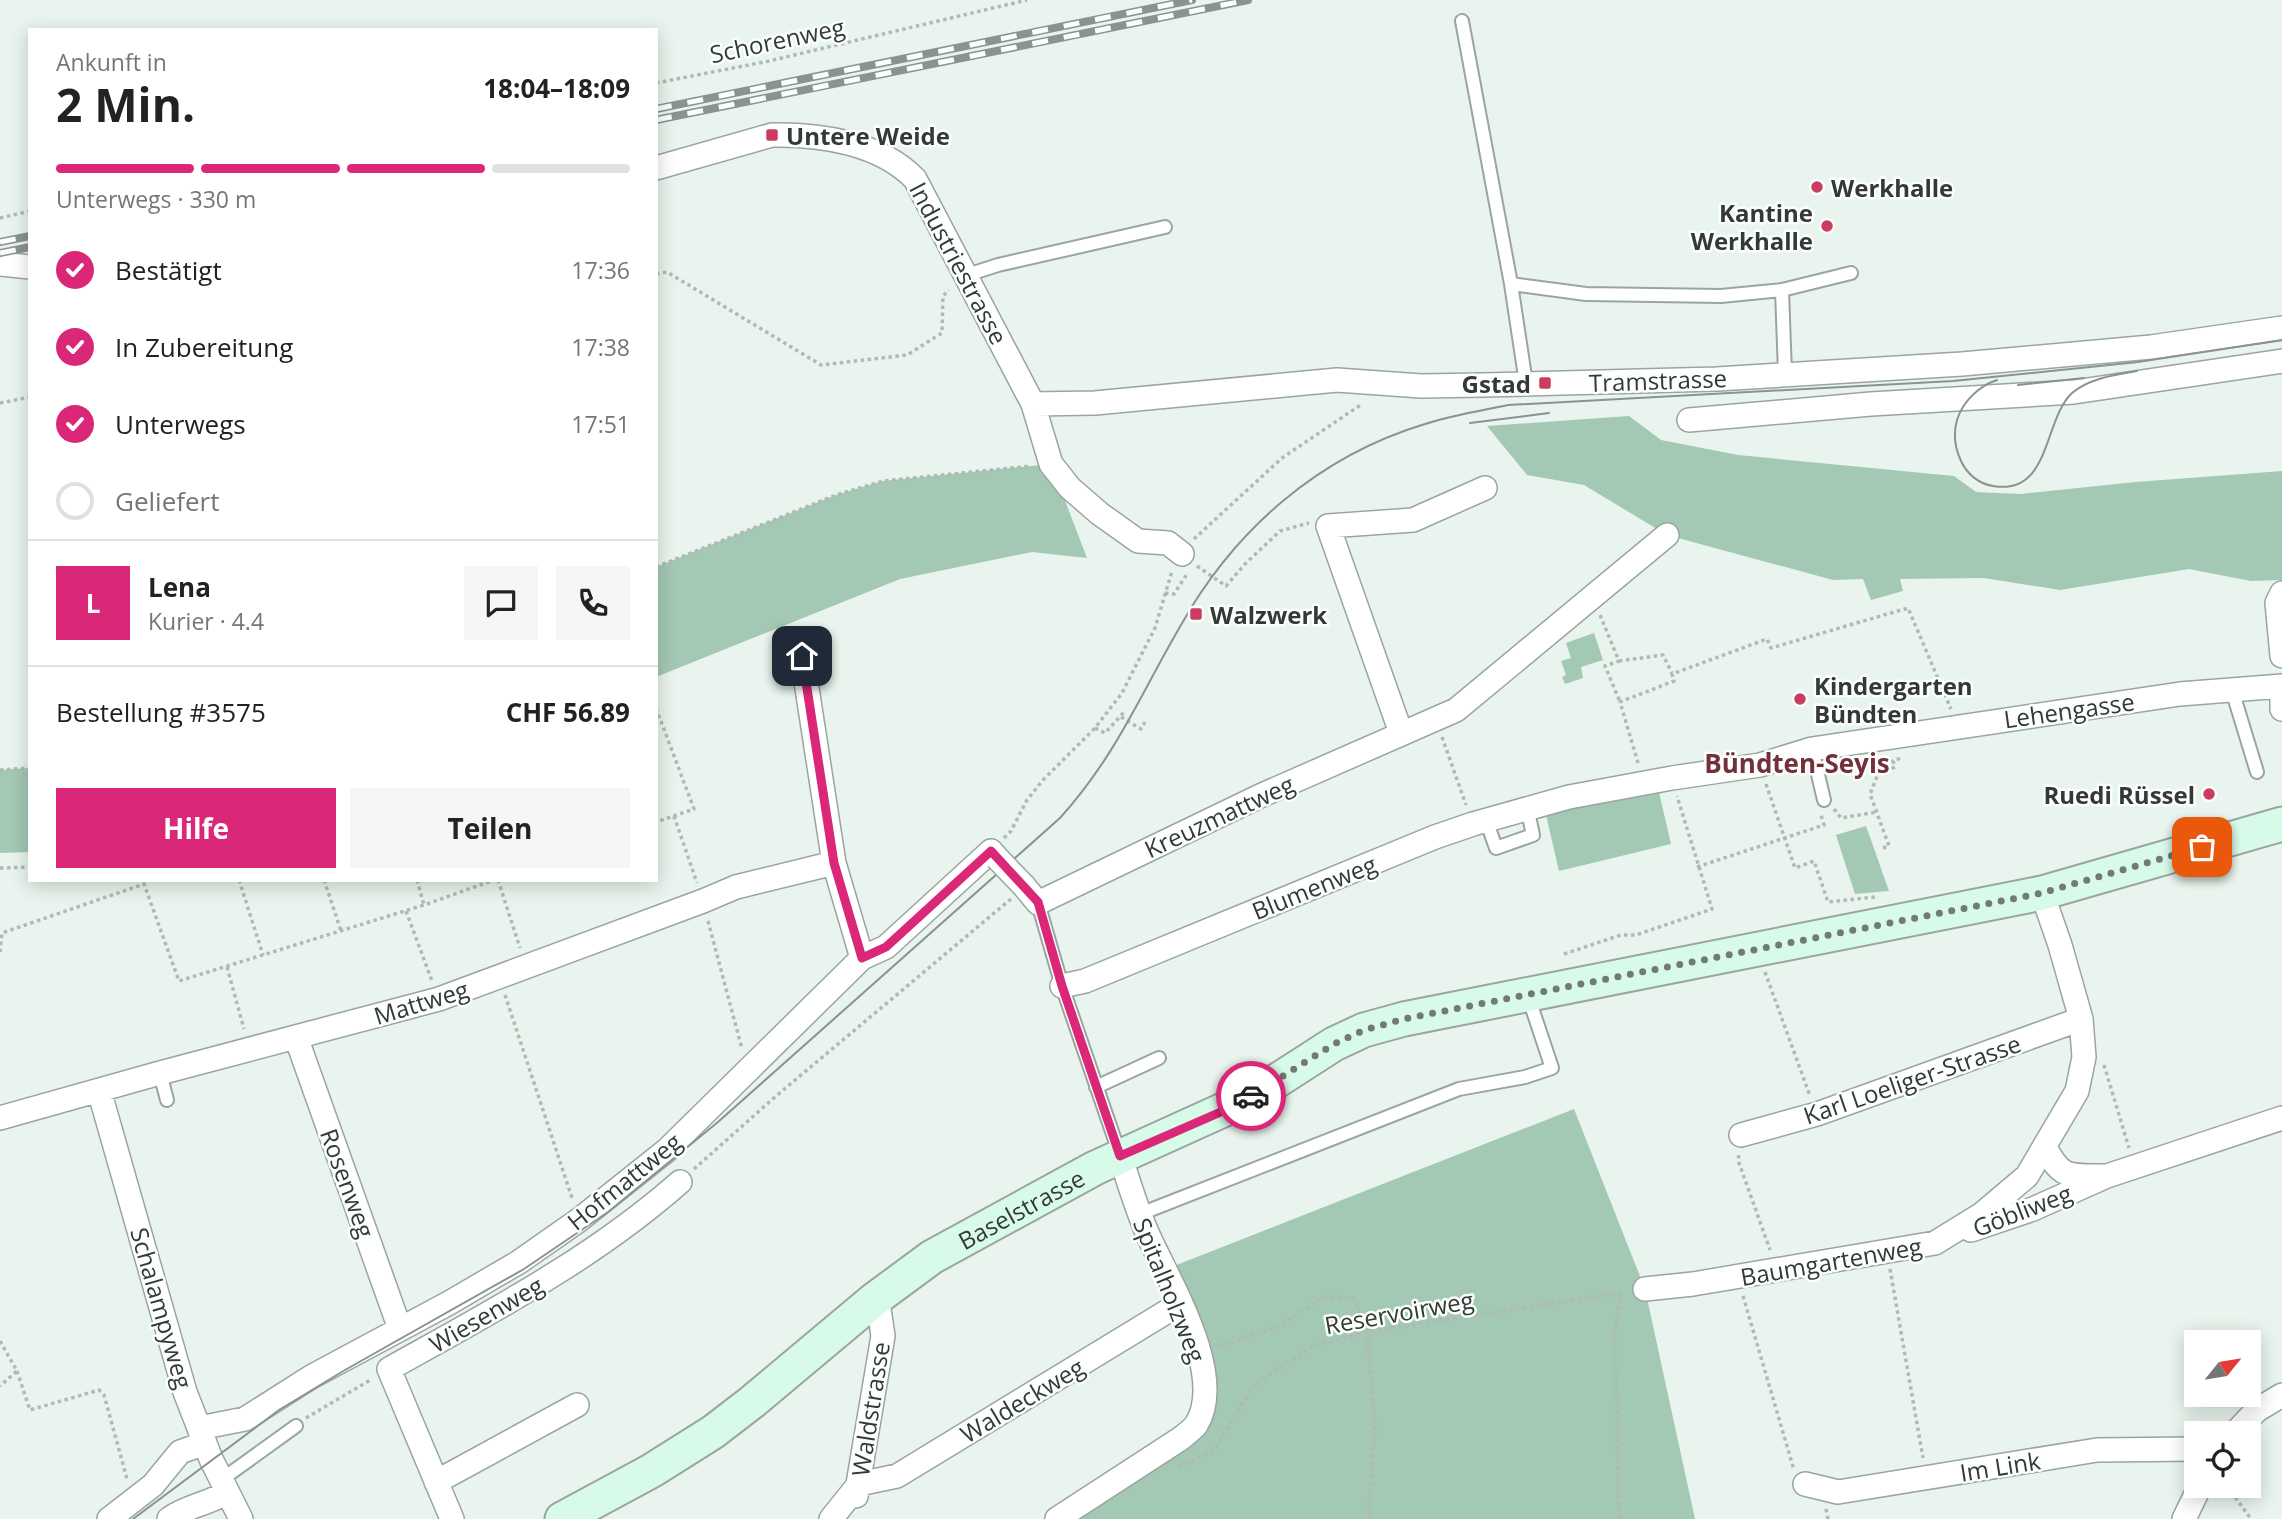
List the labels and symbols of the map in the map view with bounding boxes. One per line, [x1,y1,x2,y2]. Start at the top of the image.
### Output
street label: Schorenweg [707,10,847,70]
place label: Untere Weide [786,119,950,152]
marker: Untere Weide [764,127,780,143]
place label: Werkhalle [1831,171,1953,204]
street label: Industriestrasse [902,176,1016,350]
marker: Werkhalle [1809,179,1825,195]
place label: Kantine Werkhalle [1691,196,1813,257]
marker: Kantine Werkhalle [1819,218,1835,234]
street label: Tramstrasse [1588,361,1728,399]
place label: Gstad [1462,367,1531,400]
marker: Gstad [1537,375,1553,391]
place label: Walzwerk [1210,598,1327,631]
marker: Walzwerk [1188,606,1204,622]
pin [772,626,832,686]
place label: Kindergarten Bündten [1814,669,1973,730]
street label: Lehengasse [2002,685,2136,735]
marker: Kindergarten Bündten [1792,691,1808,707]
district label: Bündten-Seyis [1704,745,1890,781]
street label: Kreuzmattweg [1139,767,1299,865]
place label: Ruedi Rüssel [2043,778,2195,811]
marker: Ruedi Rüssel [2201,786,2217,802]
pin [2172,817,2232,877]
street label: Blumenweg [1247,847,1381,927]
street label: Mattweg [370,972,472,1032]
street label: Karl Loeliger-Strasse [1799,1026,2025,1132]
courier [1216,1061,1286,1131]
street label: Rosenweg [313,1124,383,1242]
street label: Hofmattweg [560,1125,688,1237]
street label: Baselstrasse [952,1161,1090,1256]
street label: Göbliweg [1968,1176,2076,1244]
street label: Spitalholzweg [1126,1213,1214,1367]
street label: Schalampyweg [123,1224,201,1392]
street label: Baumgartenweg [1738,1229,1924,1293]
street label: Wiesenweg [423,1268,549,1360]
street label: Reservoirweg [1322,1283,1476,1341]
north arrow [2184,1330,2261,1407]
street label: Waldstrasse [843,1339,897,1479]
street label: Waldeckweg [954,1350,1090,1450]
street label: Im Link [1957,1443,2043,1489]

